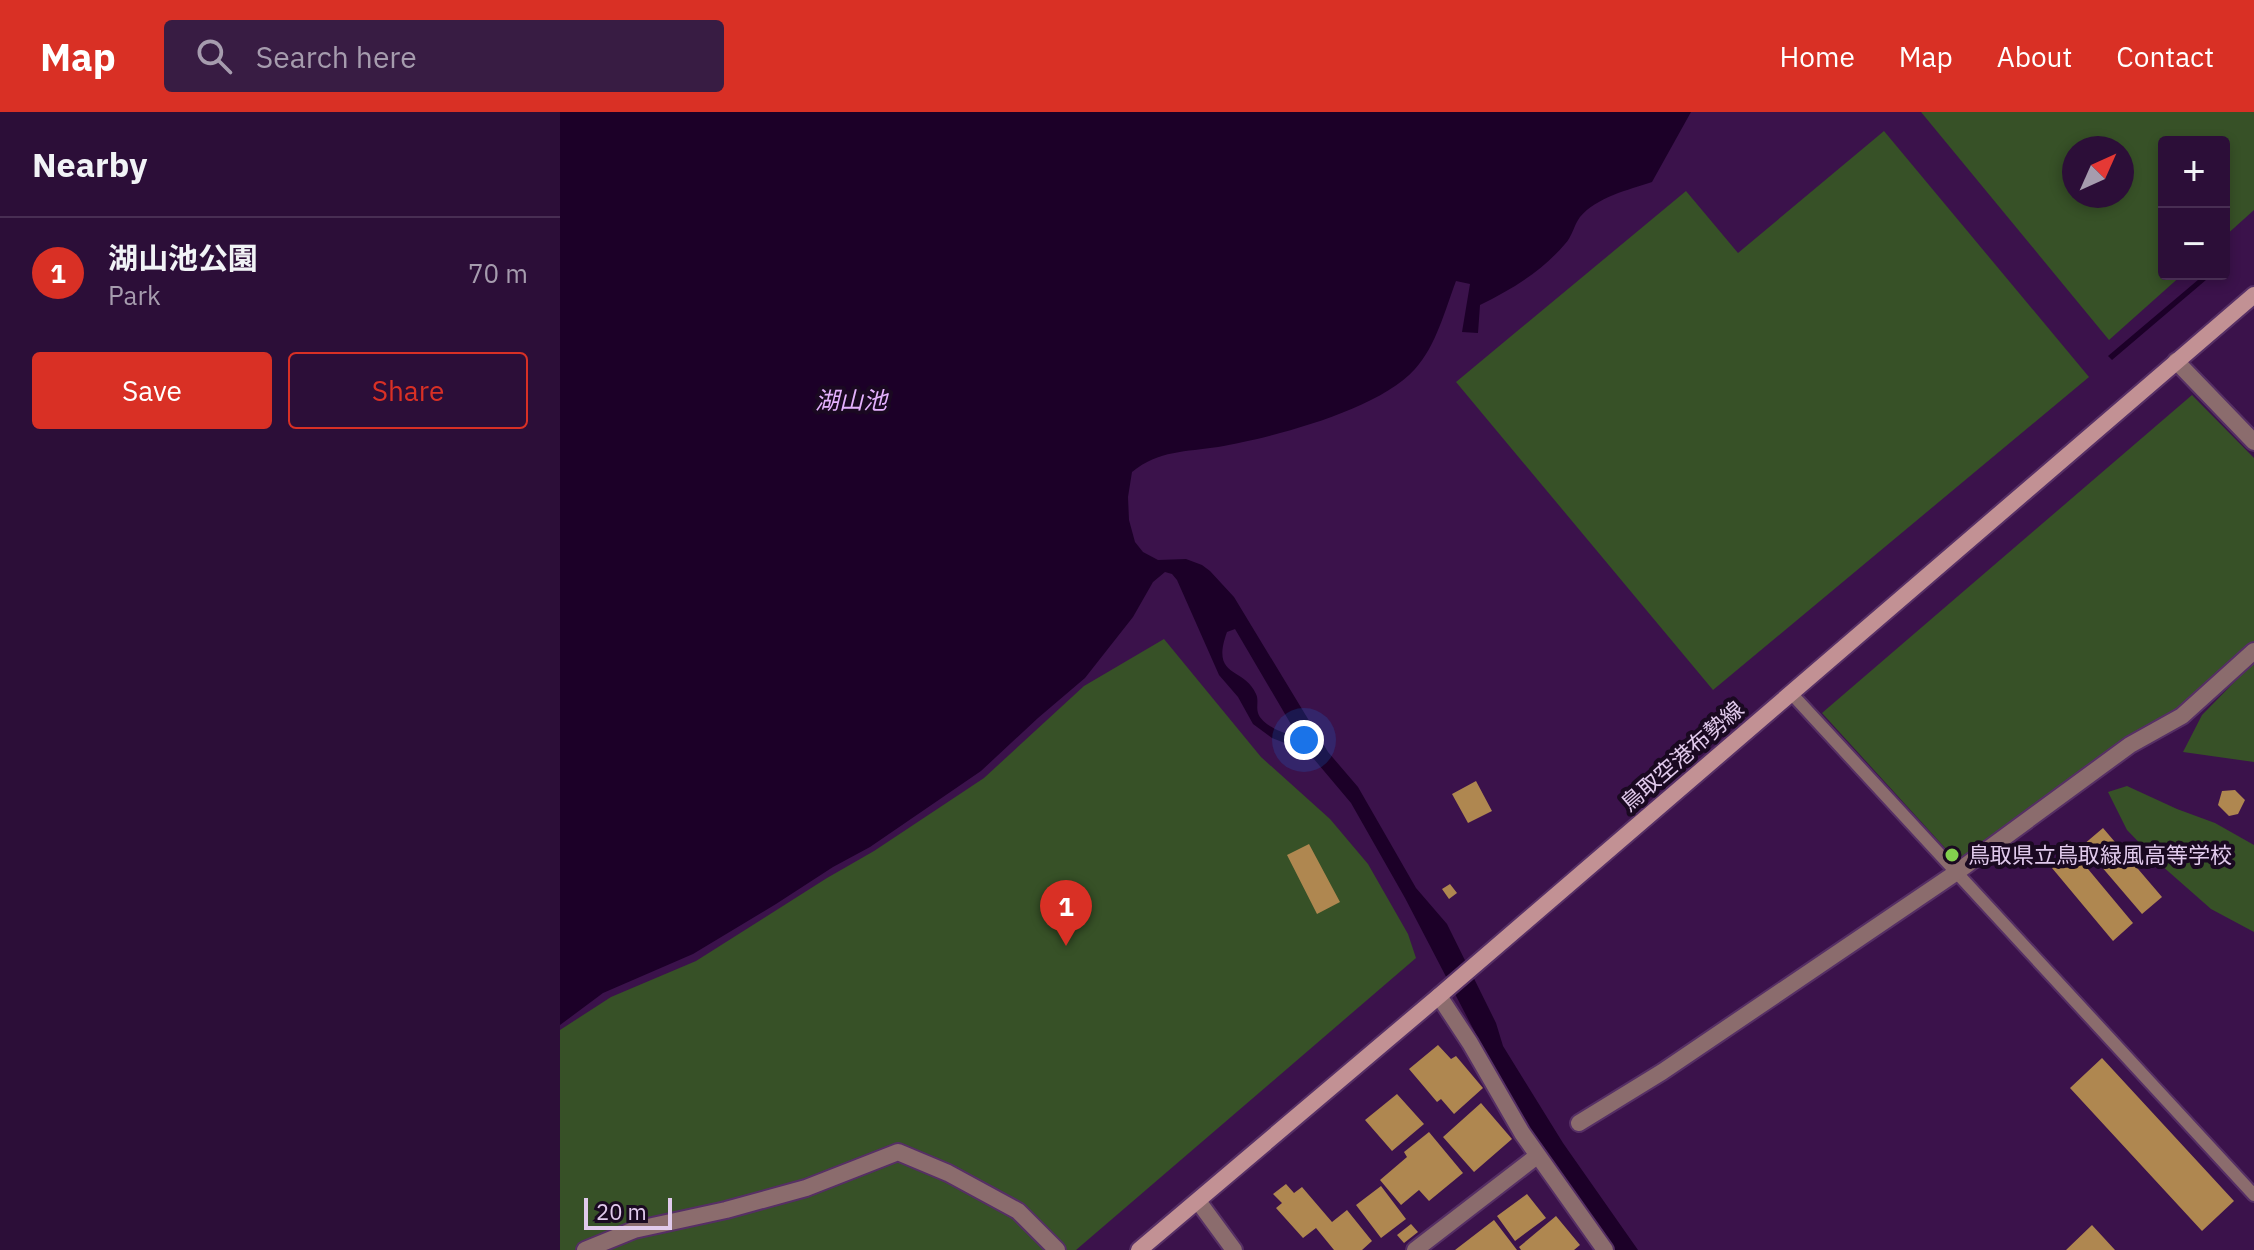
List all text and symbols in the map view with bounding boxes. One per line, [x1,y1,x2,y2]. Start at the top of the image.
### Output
search box [164,20,724,92]
text: Map [40,32,116,81]
icon: search [192,34,236,78]
text: Search here [256,37,417,76]
text: Home [1779,38,1855,75]
text: Map [1899,38,1953,75]
text: About [1997,38,2072,75]
text: Contact [2116,38,2214,75]
north arrow [2062,136,2134,208]
map controls [2158,136,2230,280]
button: + [2158,136,2230,208]
text: Nearby [32,142,147,186]
button: − [2158,208,2230,280]
text: 湖山池公園 [108,238,258,277]
text: 1 [50,256,66,290]
text: 70 m [468,256,528,290]
text: Park [108,278,161,312]
button: Save [32,352,272,429]
button: Share [288,352,528,429]
water label: 湖山池 [815,384,889,416]
street label: 鳥取空港布勢線 [1614,694,1749,817]
your location [1284,720,1324,760]
place label: 鳥取県立鳥取緑風高等学校 [1968,840,2232,869]
marker: 鳥取県立鳥取緑風高等学校 [1943,846,1961,864]
pin: 1 [1040,880,1092,946]
scale bar [584,1194,672,1230]
text: 20 m [596,1197,647,1226]

